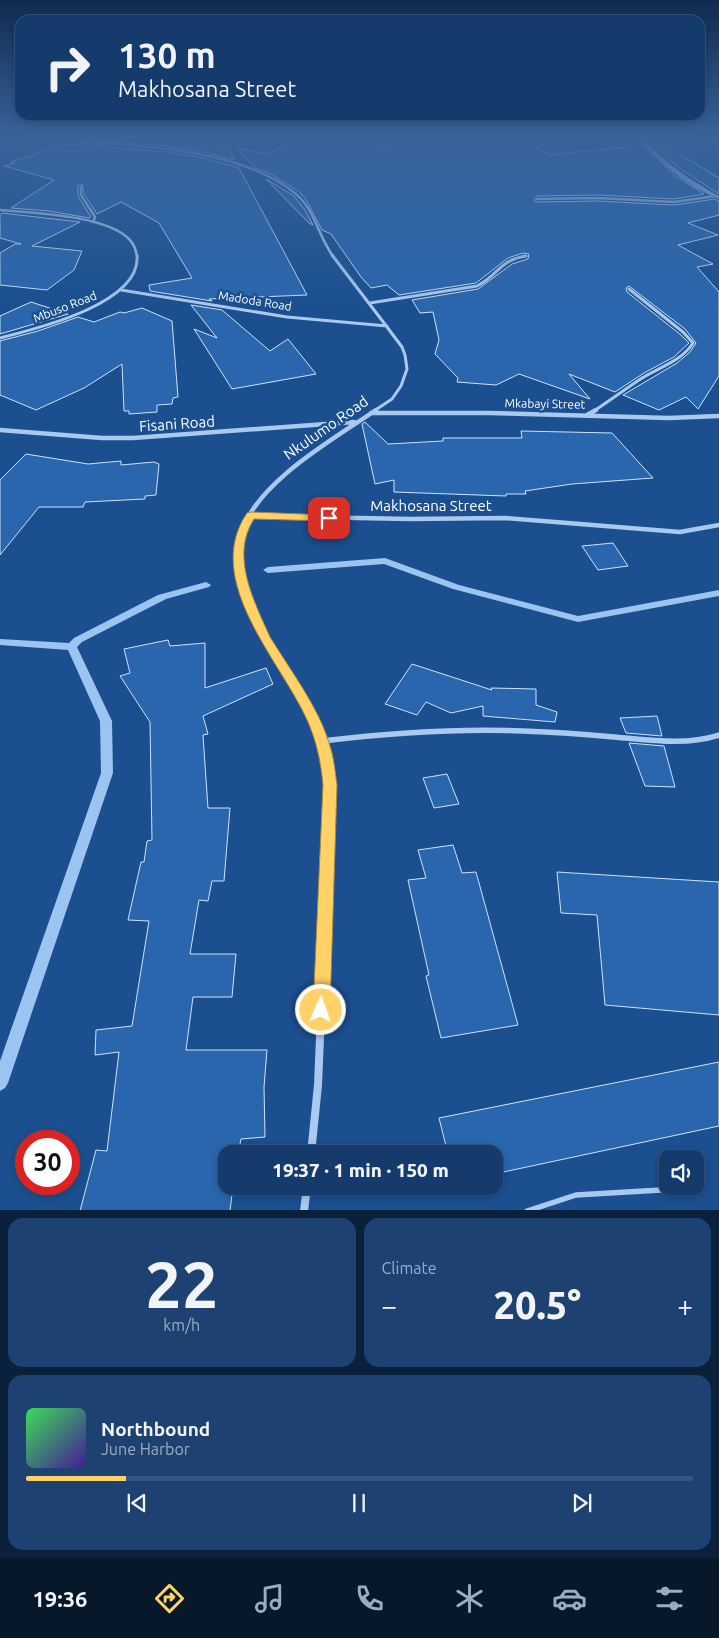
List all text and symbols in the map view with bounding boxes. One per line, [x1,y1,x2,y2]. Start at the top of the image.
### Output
icon: right [35,35,100,100]
text: 130 m [118,35,216,75]
text: Makhosana Street [118,76,296,101]
street label: Mbuso Road [31,288,98,325]
street label: Madoda Road [217,288,293,313]
street label: Nkulumo Road [280,392,371,463]
street label: Mkabayi Street [505,396,586,411]
street label: Fisani Road [138,412,215,435]
pin [308,497,350,539]
street label: Makhosana Street [370,497,492,514]
icon: arrive [315,504,343,532]
position arrow [294,983,346,1035]
speed limit sign: 30 [15,1130,80,1195]
map controls [659,1150,704,1195]
button: sound [659,1150,704,1195]
text: 19:37 · 1 min · 150 m [272,1159,449,1181]
text: 22 [145,1247,218,1320]
text: Climate [382,1259,437,1277]
text: 20.5° [494,1284,581,1326]
text: − [382,1290,397,1321]
text: + [677,1290,693,1321]
text: km/h [163,1316,200,1334]
text: Northbound [101,1418,210,1440]
text: June Harbor [101,1440,190,1458]
icon: previous [123,1489,151,1517]
icon: pause [345,1489,373,1517]
icon: next [568,1489,596,1517]
icon: directions [152,1581,187,1616]
icon: music [252,1581,287,1616]
icon: phone [352,1581,387,1616]
icon: climate [452,1581,487,1616]
icon: car [552,1581,587,1616]
icon: filters [652,1581,687,1616]
text: 19:36 [32,1586,87,1611]

